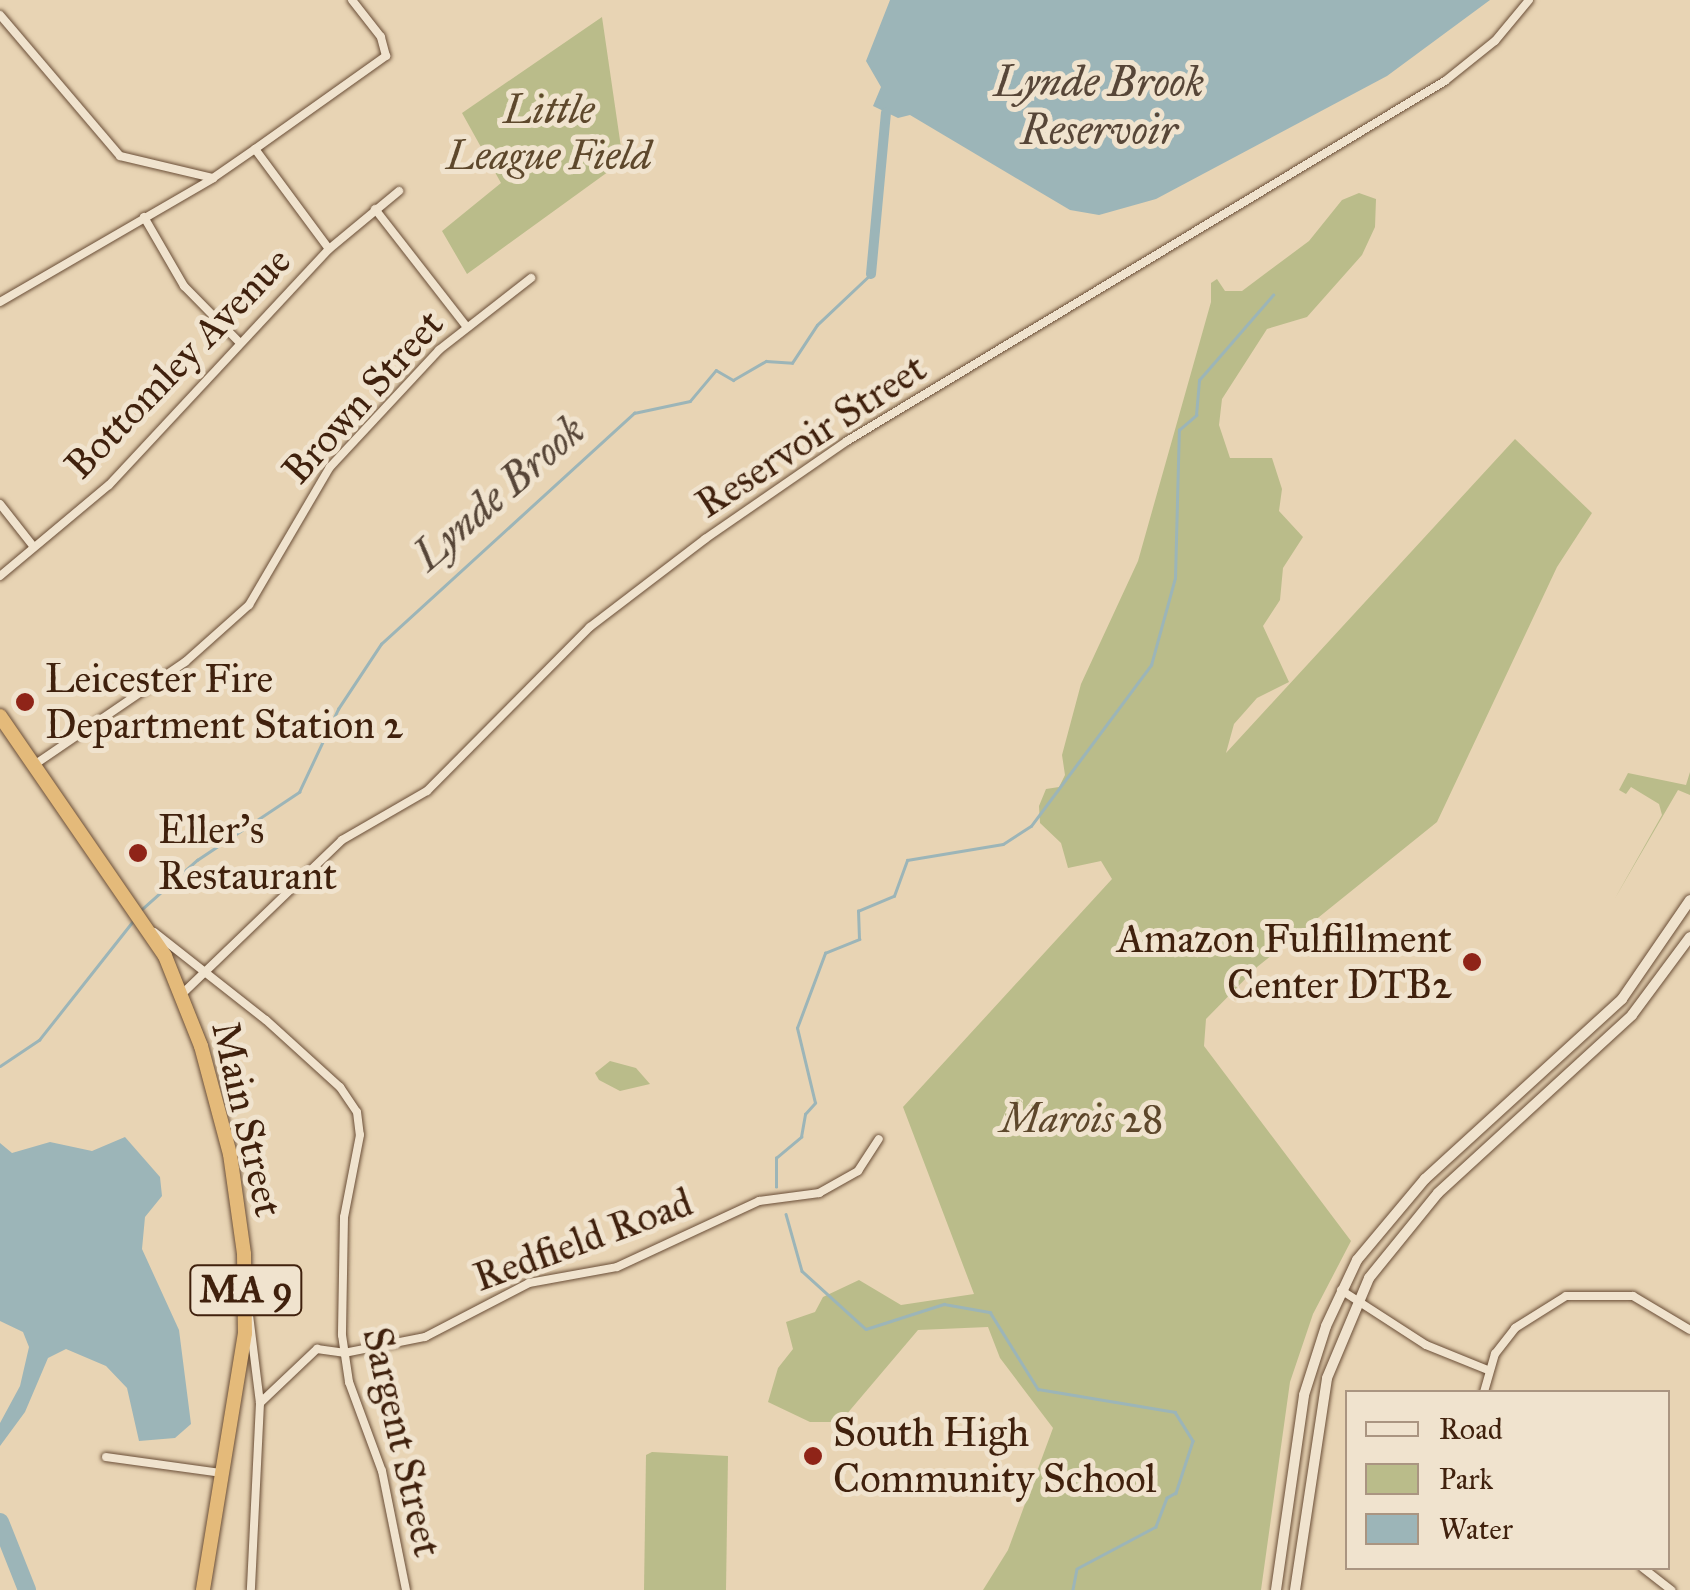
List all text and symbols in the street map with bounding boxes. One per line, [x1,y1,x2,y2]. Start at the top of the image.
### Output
water label: Lynde Brook Reservoir [994,57,1204,156]
park label: Little League Field [446,86,652,180]
street label: Bottomley Avenue [55,237,301,489]
street label: Brown Street [272,300,454,494]
street label: Reservoir Street [687,344,935,528]
water label: Lynde Brook [403,405,595,581]
place label: Leicester Fire Department Station 2 [45,655,403,749]
marker: Leicester Fire Department Station 2 [14,691,36,713]
place label: Eller's Restaurant [158,806,337,900]
marker: Eller's Restaurant [127,842,149,864]
place label: Amazon Fulfillment Center DTB2 [1117,915,1452,1009]
marker: Amazon Fulfillment Center DTB2 [1461,951,1483,973]
street label: Main Street [201,1017,293,1221]
park label: Marois 28 [1001,1095,1163,1143]
street label: Redfield Road [467,1178,699,1302]
road number: MA 9 [188,1257,304,1323]
street label: Sargent Street [352,1323,452,1561]
legend [1345,1390,1670,1570]
place label: South High Community School [833,1409,1156,1503]
text: Road [1439,1411,1503,1447]
marker: South High Community School [802,1445,824,1467]
text: Park [1439,1461,1493,1497]
text: Water [1439,1511,1513,1547]

